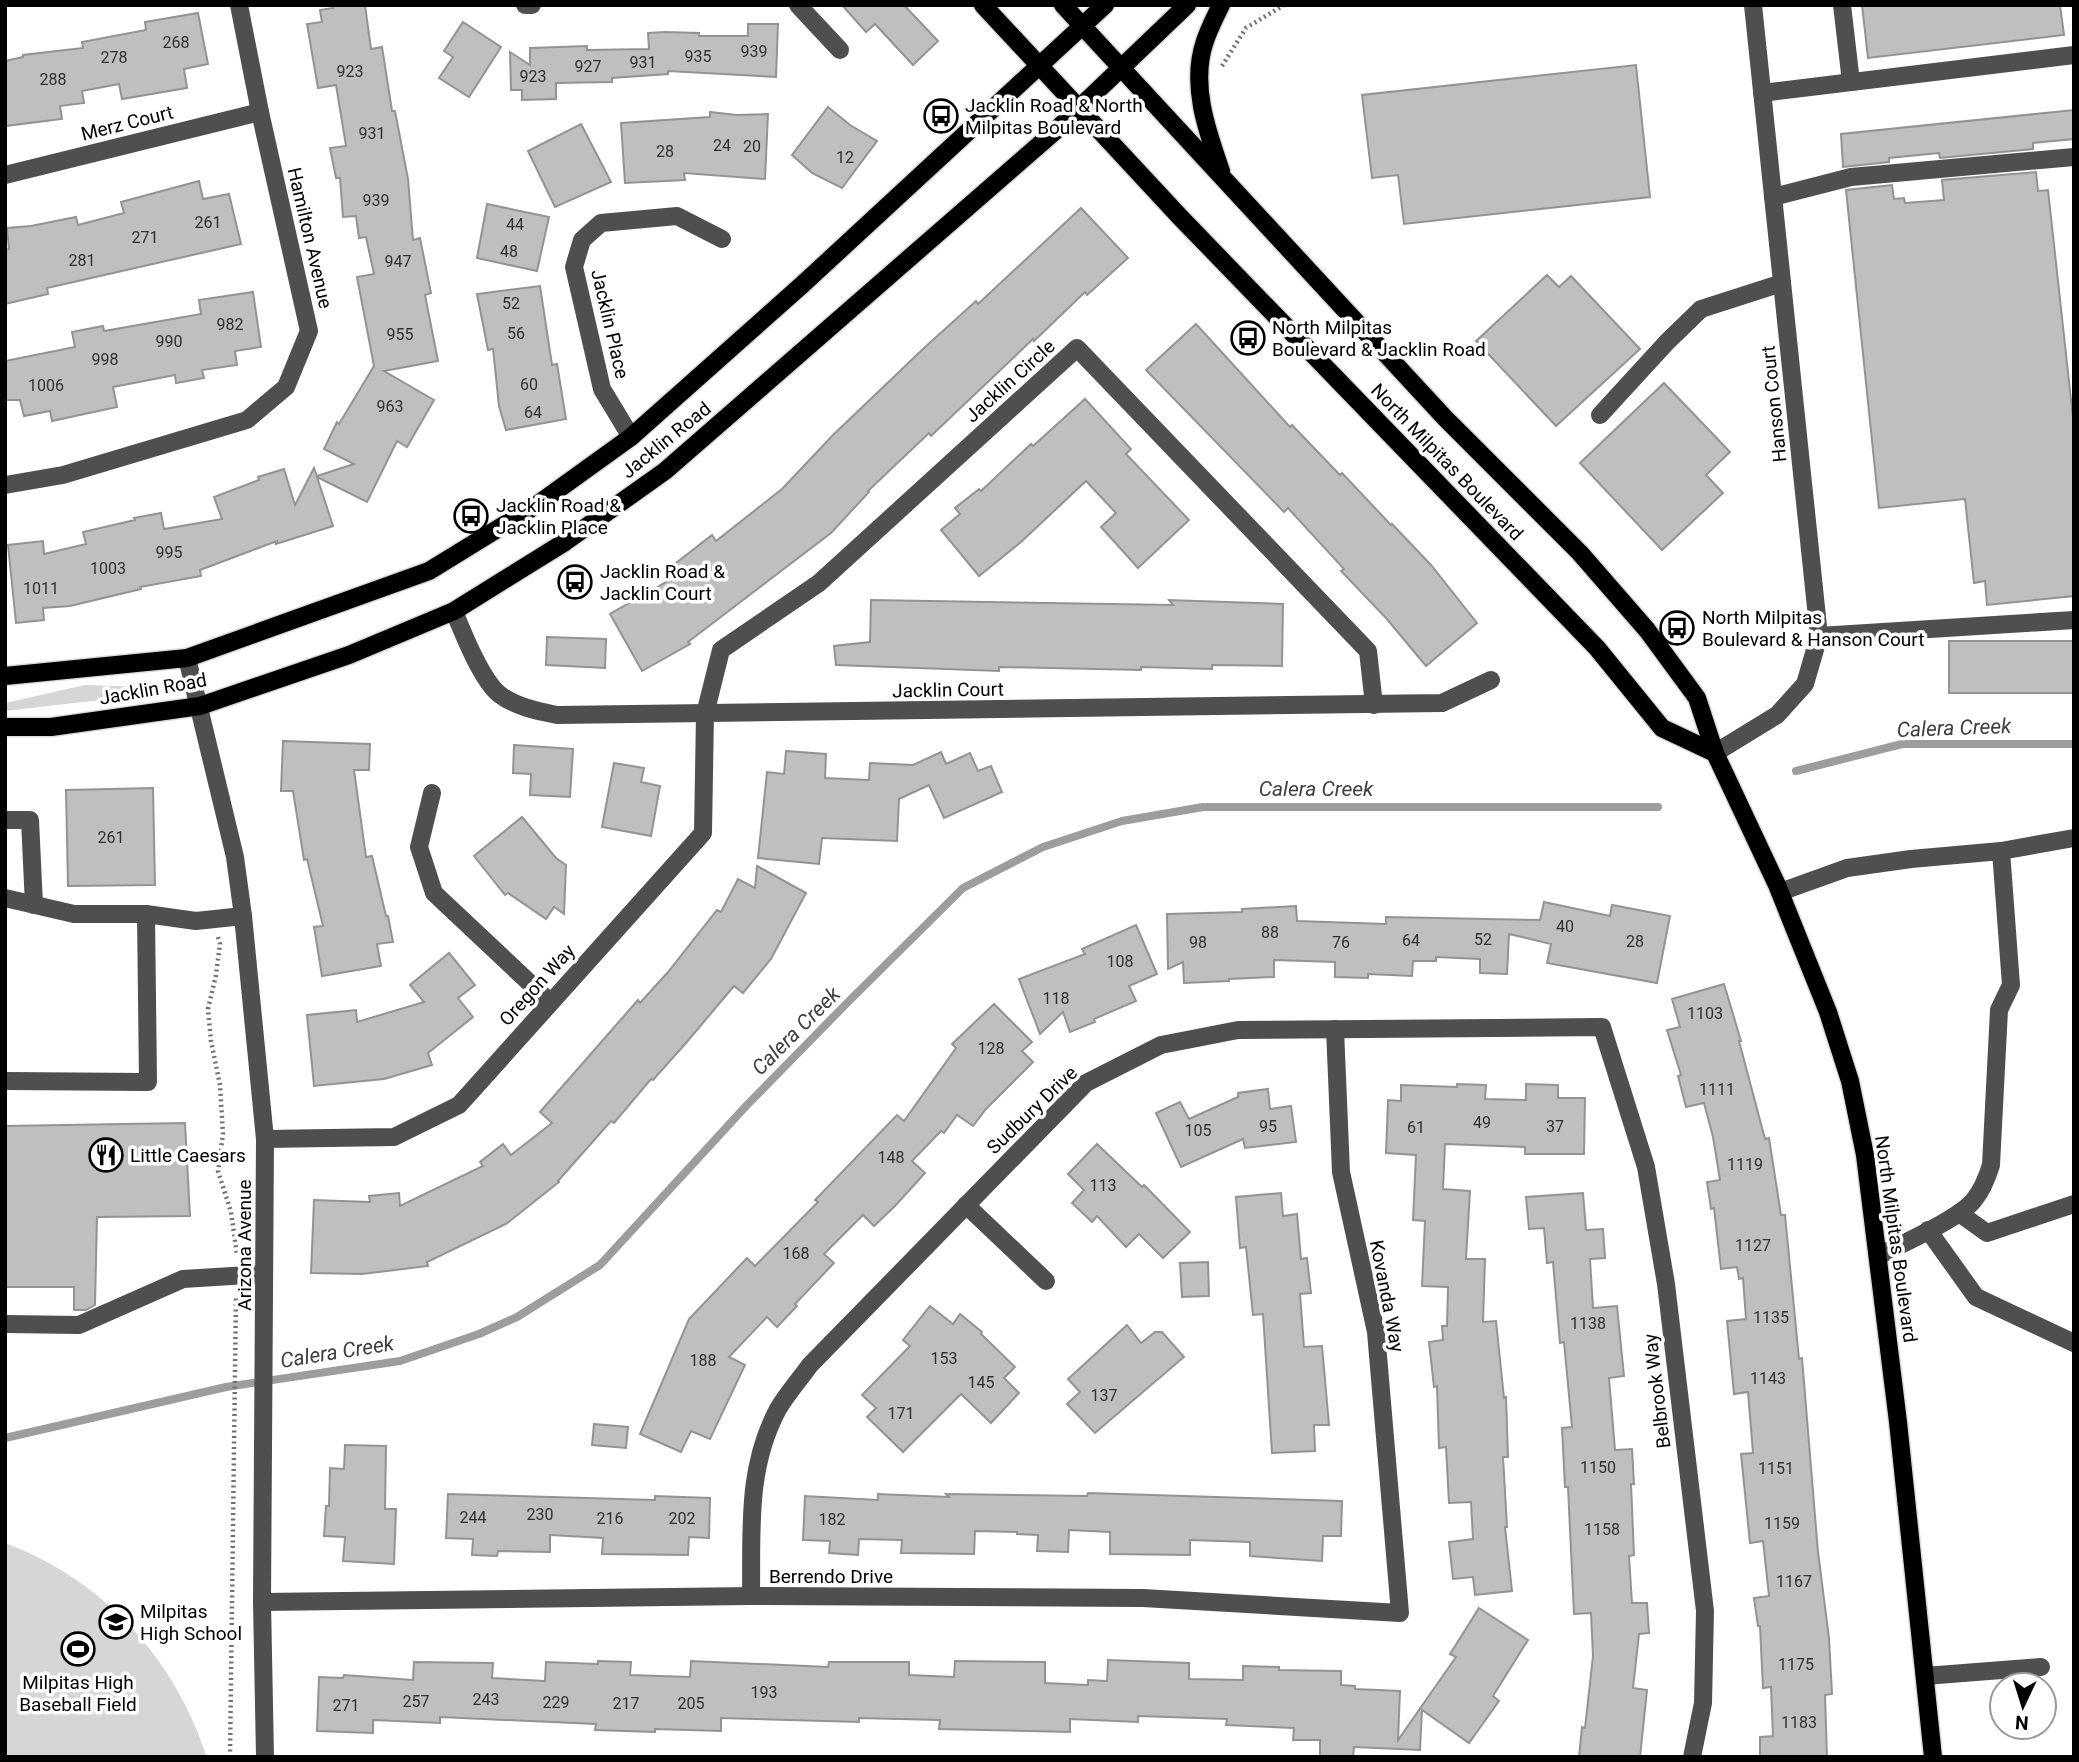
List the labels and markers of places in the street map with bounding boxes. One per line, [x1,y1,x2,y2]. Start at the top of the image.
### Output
place label: Jacklin Road & North Milpitas Boulevard [965,94,1143,139]
bus stop icon: Jacklin Road & North Milpitas Boulevard [922,97,960,135]
place label: North Milpitas Boulevard & Jacklin Road [1272,316,1486,361]
bus stop icon: North Milpitas Boulevard & Jacklin Road [1229,319,1267,357]
place label: Jacklin Road & Jacklin Place [496,494,621,539]
bus stop icon: Jacklin Road & Jacklin Place [452,497,490,535]
place label: Jacklin Road & Jacklin Court [600,560,725,605]
bus stop icon: Jacklin Road & Jacklin Court [556,563,594,601]
place label: North Milpitas Boulevard & Hanson Court [1702,606,1924,651]
bus stop icon: North Milpitas Boulevard & Hanson Court [1658,609,1696,647]
restaurant icon: Little Caesars [87,1136,125,1174]
place label: Little Caesars [130,1144,246,1167]
place label: Milpitas High School [140,1600,242,1645]
school or university icon: Milpitas High School [97,1603,135,1641]
sports icon: Milpitas High Baseball Field [59,1630,97,1668]
place label: Milpitas High Baseball Field [19,1671,137,1716]

